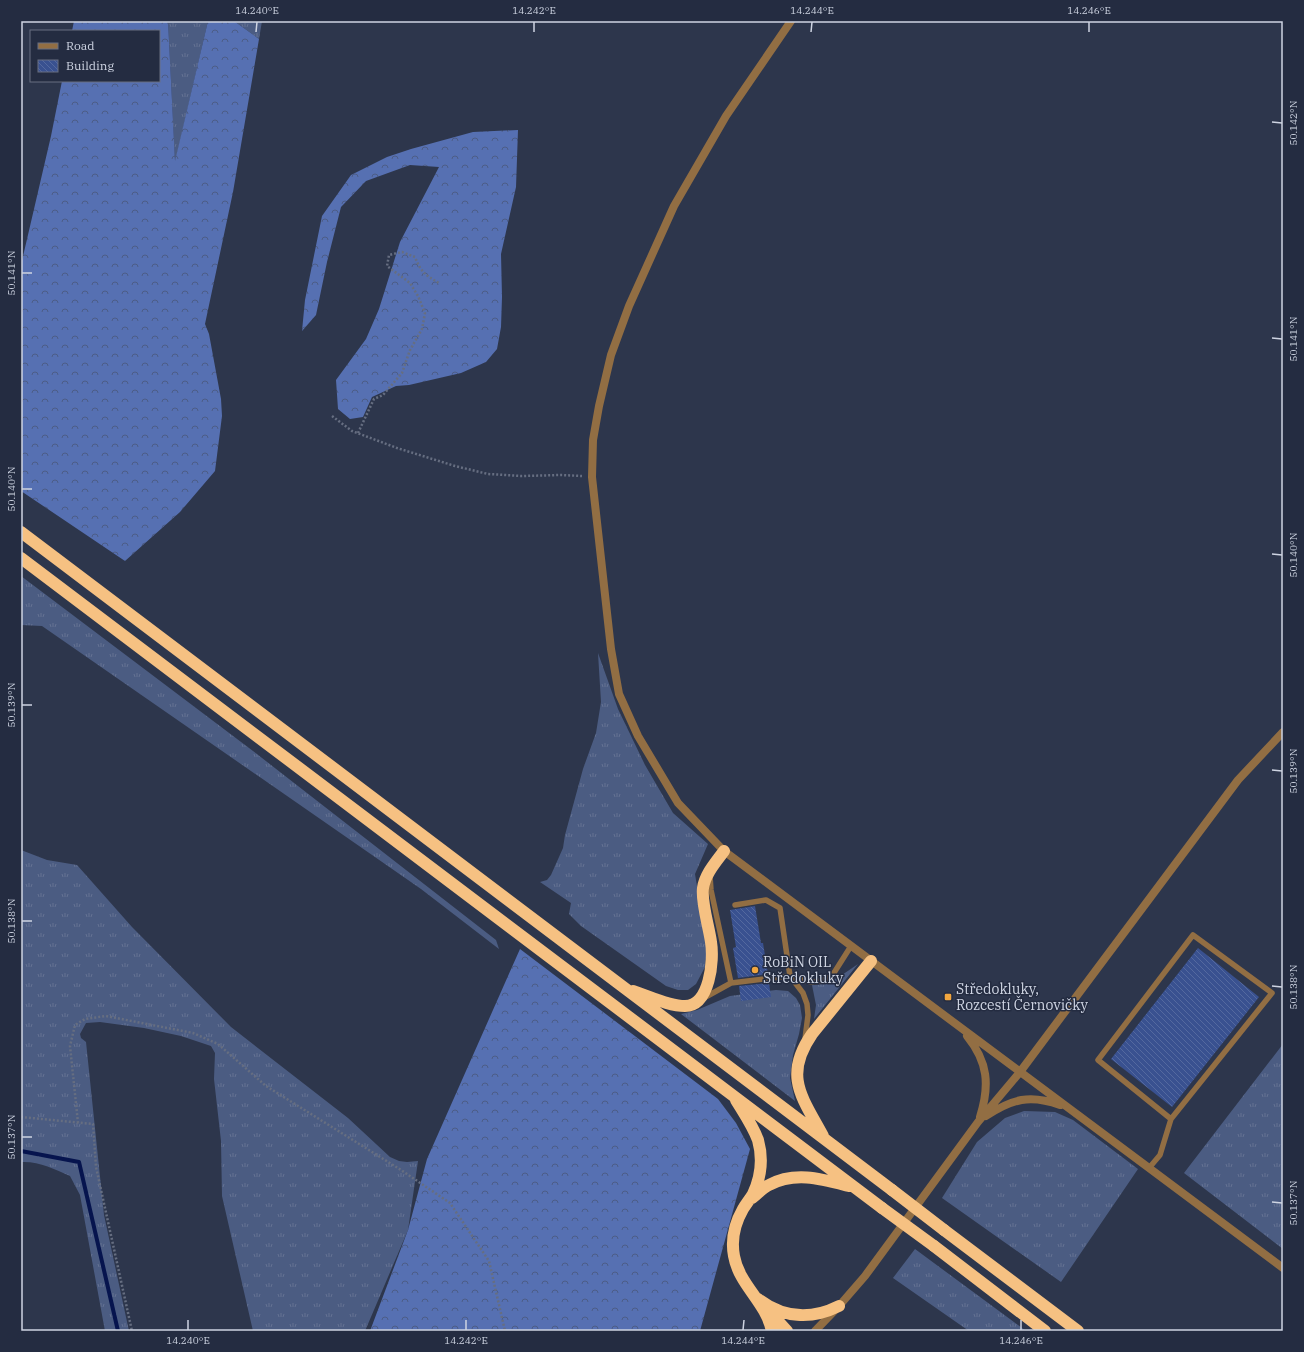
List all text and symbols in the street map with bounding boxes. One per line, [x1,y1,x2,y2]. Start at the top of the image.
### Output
text: 14.240°E [235,4,279,17]
text: 14.242°E [512,4,556,17]
text: 14.244°E [790,4,834,17]
text: 14.246°E [1067,4,1111,17]
legend [30,30,160,82]
text: Road [66,38,95,53]
text: Building [66,58,114,73]
text: 50.142°N [1287,100,1300,146]
text: 50.141°N [5,250,18,296]
text: 50.141°N [1287,316,1300,362]
text: 50.140°N [5,466,18,512]
text: 50.140°N [1287,532,1300,578]
text: 50.139°N [5,682,18,728]
text: 50.139°N [1287,748,1300,794]
text: 50.138°N [5,898,18,944]
place label: RoBiN OIL Středokluky [763,953,844,987]
text: 50.138°N [1287,964,1300,1010]
marker: RoBiN OIL Středokluky [750,965,760,975]
place label: Středokluky, Rozcestí Černovičky [956,980,1088,1014]
marker: Středokluky, Rozcestí Černovičky [943,992,953,1002]
text: 50.137°N [5,1114,18,1160]
text: 50.137°N [1287,1180,1300,1226]
text: 14.240°E [166,1334,210,1347]
text: 14.242°E [444,1334,488,1347]
text: 14.244°E [721,1334,765,1347]
text: 14.246°E [999,1334,1043,1347]

